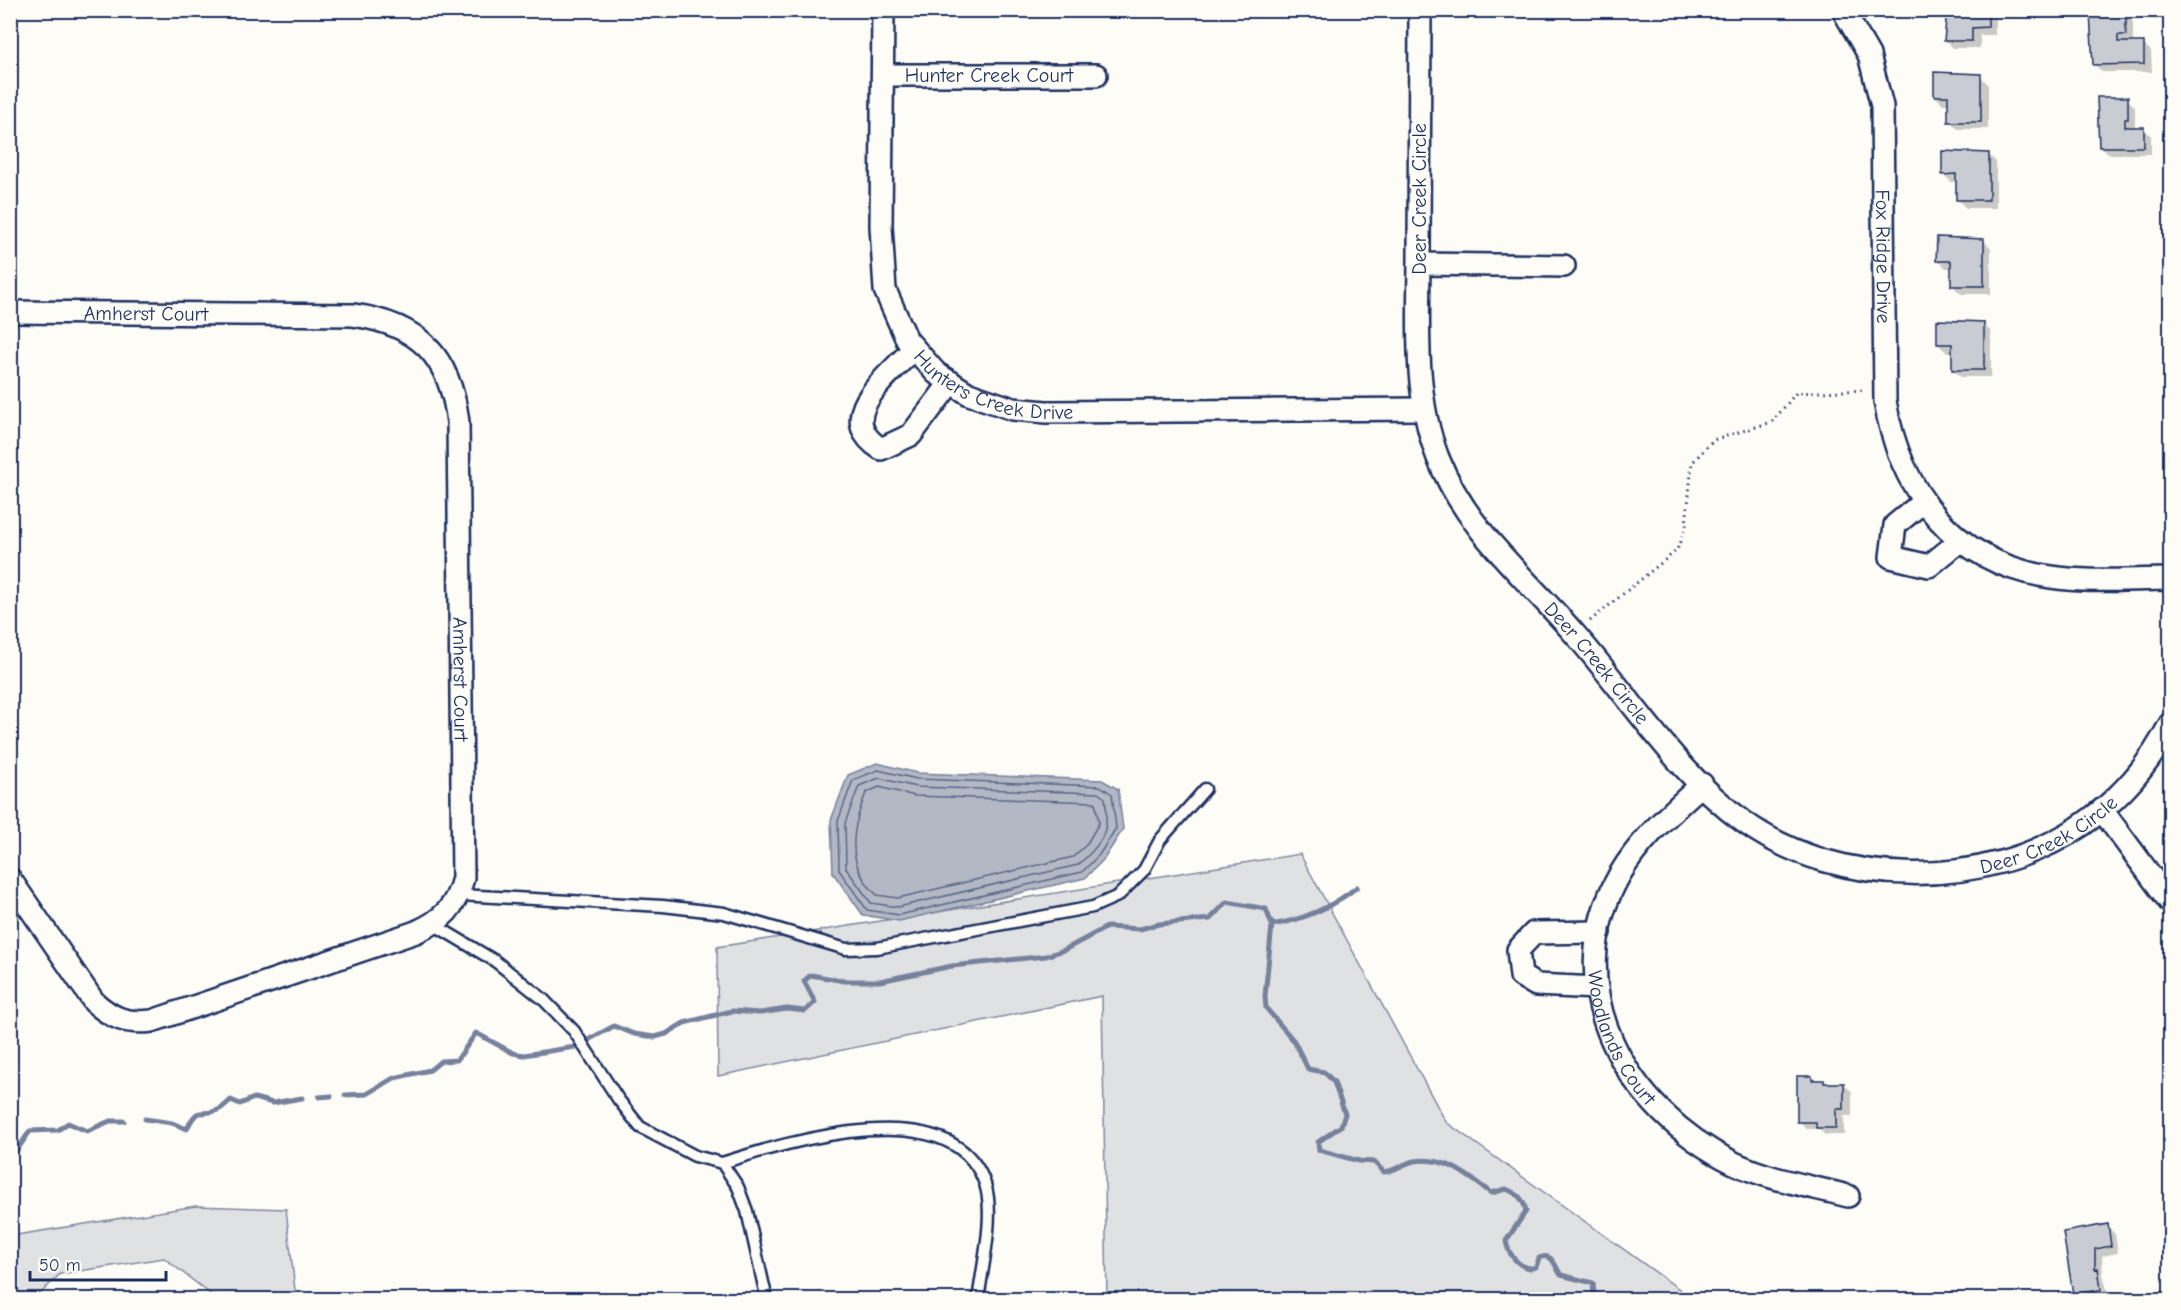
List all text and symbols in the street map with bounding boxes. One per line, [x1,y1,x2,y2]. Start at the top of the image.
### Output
street label: Hunter Creek Court [905,64,1075,87]
street label: Deer Creek Circle [1408,123,1431,275]
street label: Fox Ridge Drive [1871,189,1896,324]
street label: Amherst Court [84,301,210,325]
street label: Hunters Creek Drive [909,345,1073,424]
street label: Deer Creek Circle [1540,597,1654,729]
street label: Amherst Court [449,617,473,743]
street label: Deer Creek Circle [1978,791,2122,878]
street label: Woodlands Court [1584,969,1662,1111]
scale bar [30,1244,166,1282]
text: 50 m [39,1255,81,1276]

